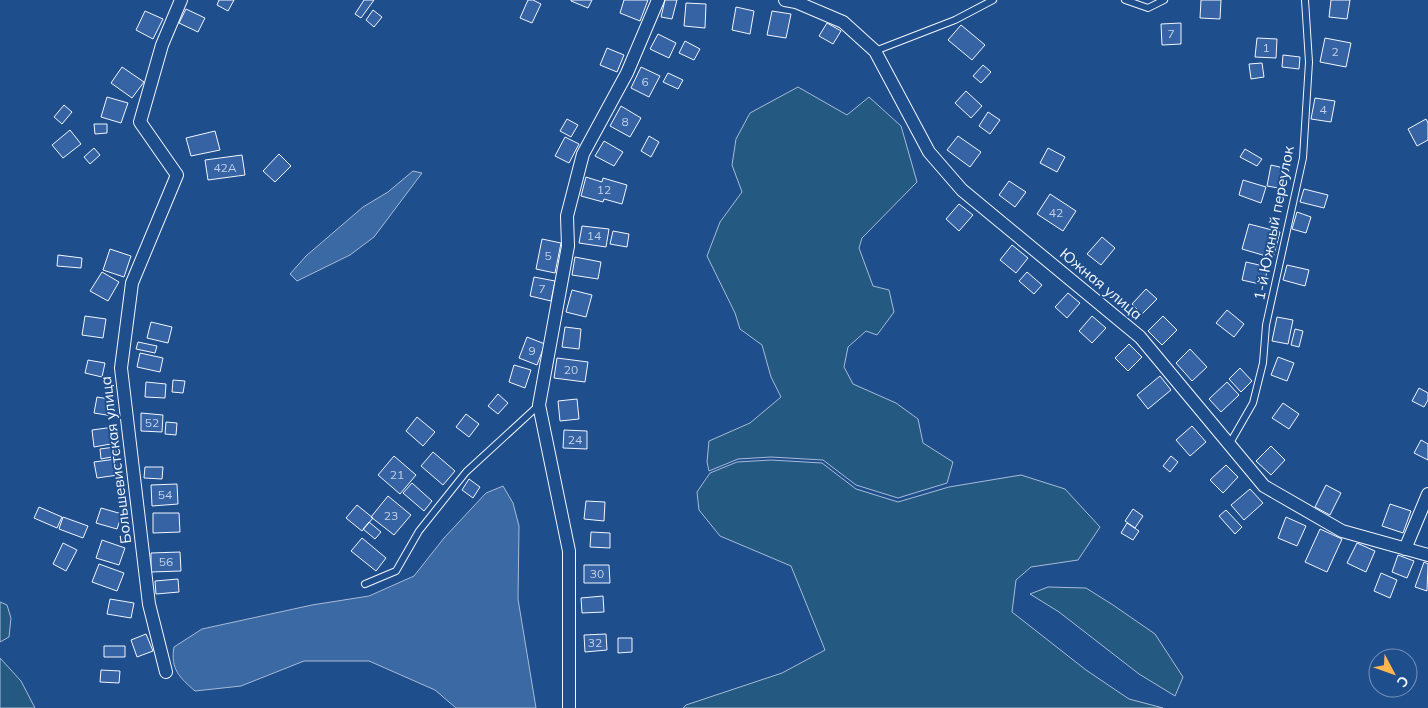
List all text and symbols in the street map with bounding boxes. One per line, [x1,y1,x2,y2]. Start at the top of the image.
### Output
house number: 7 [1167,26,1175,41]
house number: 1 [1262,40,1270,55]
house number: 2 [1331,44,1339,59]
house number: 6 [641,74,649,89]
house number: 4 [1319,102,1327,117]
house number: 8 [621,114,629,129]
street label: 1-й Южный переулок [1249,143,1298,302]
house number: 42А [213,160,237,175]
house number: 12 [597,182,611,197]
house number: 42 [1049,205,1063,220]
house number: 14 [587,228,601,243]
street label: Южная улица [1056,244,1146,324]
house number: 5 [544,248,552,263]
house number: 7 [538,281,546,296]
house number: 9 [528,343,536,358]
house number: 20 [564,362,578,377]
street label: Большевистская улица [96,375,135,545]
house number: 52 [145,415,159,430]
house number: 24 [568,432,582,447]
house number: 21 [390,467,404,482]
house number: 54 [158,487,172,502]
house number: 23 [384,508,398,523]
house number: 56 [159,554,173,569]
house number: 30 [590,566,604,581]
house number: 32 [588,635,602,650]
north arrow [1368,648,1418,698]
text: С [1393,672,1413,691]

